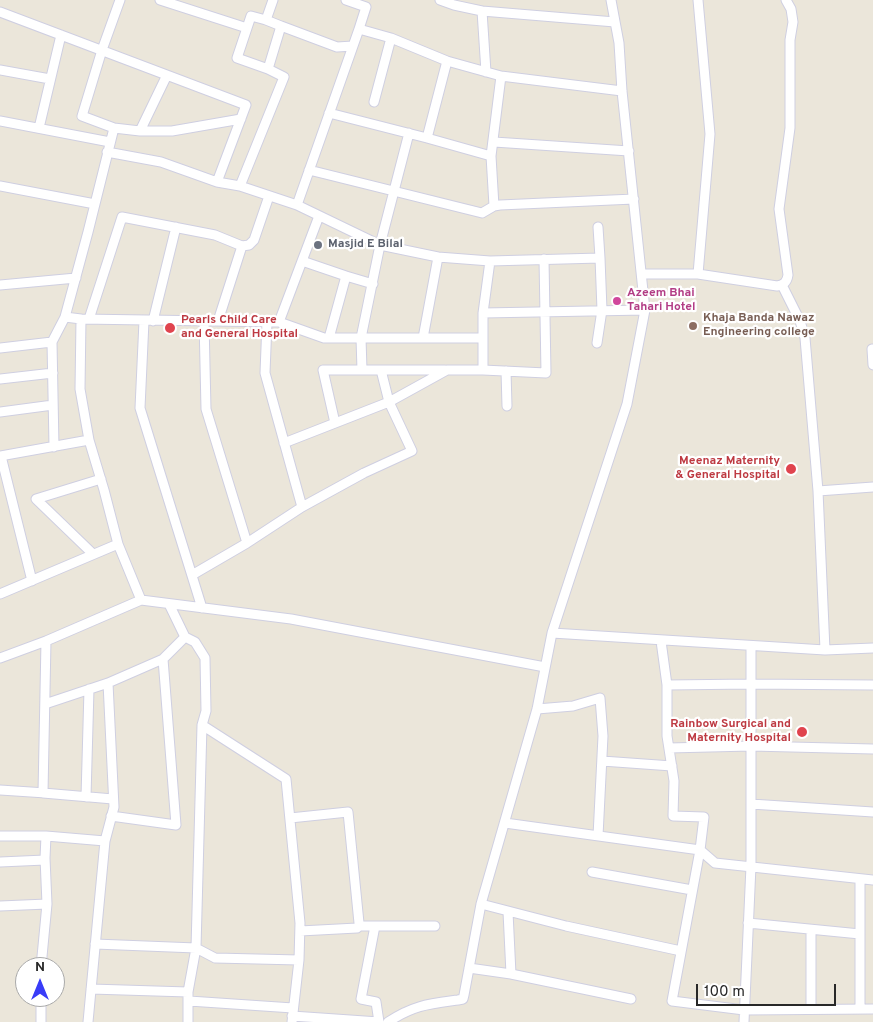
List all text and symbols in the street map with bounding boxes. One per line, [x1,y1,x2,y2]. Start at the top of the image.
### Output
place label: Masjid E Bilal [328,238,403,252]
marker: Masjid E Bilal [312,239,324,251]
place label: Azeem Bhai Tahari Hotel [627,287,695,315]
marker: Azeem Bhai Tahari Hotel [611,295,623,307]
place label: Khaja Banda Nawaz Engineering college [703,312,815,340]
place label: Pearls Child Care and General Hospital [181,314,298,342]
marker: Khaja Banda Nawaz Engineering college [687,320,699,332]
marker: Pearls Child Care and General Hospital [163,321,177,335]
place label: Meenaz Maternity & General Hospital [675,455,780,483]
marker: Meenaz Maternity & General Hospital [784,462,798,476]
place label: Rainbow Surgical and Maternity Hospital [670,718,791,746]
marker: Rainbow Surgical and Maternity Hospital [795,725,809,739]
north arrow [15,957,65,1007]
text: N [35,959,45,976]
scale bar [698,974,838,1006]
text: 100 m [704,983,745,1002]

